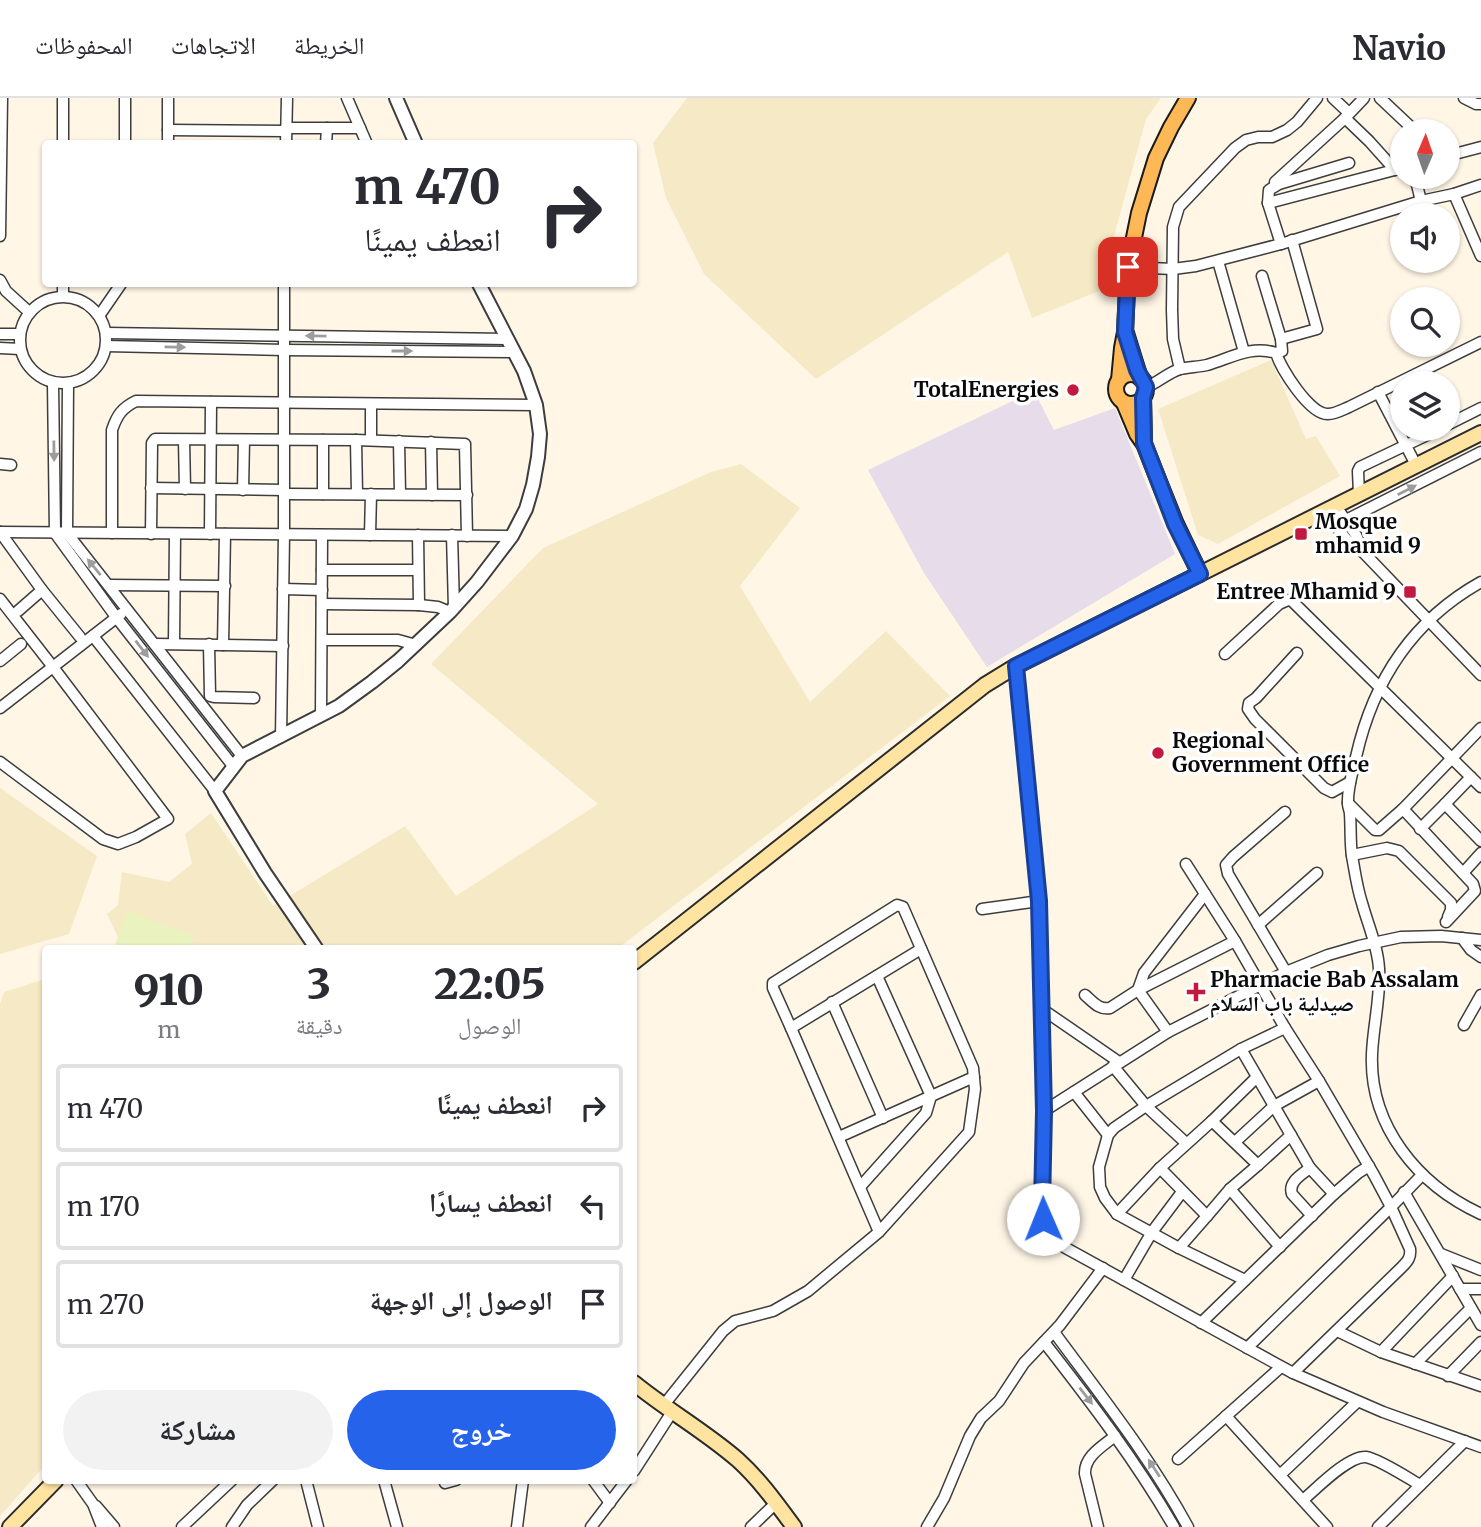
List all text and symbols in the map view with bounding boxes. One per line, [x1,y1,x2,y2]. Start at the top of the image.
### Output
text: Navio [1352,28,1446,69]
text: المحفوظات [35,30,133,61]
text: الاتجاهات [171,30,256,61]
text: الخريطة [294,30,365,61]
north arrow [1390,119,1460,189]
map controls [1390,119,1460,441]
text: 470 m [354,156,501,217]
icon: right [525,168,616,259]
button: sound [1390,203,1460,273]
text: انعطف يمينًا [364,220,501,260]
pin [1098,237,1158,297]
icon: arrive [1109,248,1147,286]
button: search [1390,287,1460,357]
one-way arrow [305,330,327,342]
one-way arrow [164,342,186,353]
one-way arrow [391,345,413,357]
button: layers [1390,371,1460,441]
place label: TotalEnergies [914,376,1059,403]
marker: TotalEnergies [1065,382,1081,398]
one-way arrow [48,440,59,462]
one-way arrow [1397,484,1417,495]
place label: Mosque mhamid 9 [1315,508,1421,559]
marker: Mosque mhamid 9 [1293,526,1309,542]
one-way arrow [87,558,102,575]
place label: Entree Mhamid 9 [1216,578,1396,605]
marker: Entree Mhamid 9 [1402,584,1418,600]
one-way arrow [134,640,149,658]
place label: Regional Government Office [1172,727,1369,778]
marker: Regional Government Office [1150,745,1166,761]
text: 3 [307,958,331,1010]
text: 22:05 [434,958,545,1010]
text: 910 [134,964,204,1016]
place label: Pharmacie Bab Assalam صيدلية باب السلام [1210,966,1459,1018]
marker: Pharmacie Bab Assalam صيدلية باب السلام [1188,984,1204,1000]
text: دقيقة [296,1011,342,1040]
text: الوصول [458,1011,522,1040]
text: m [157,1015,180,1044]
text: انعطف يمينًا [437,1088,553,1121]
icon: right [574,1089,612,1127]
text: 470 m [67,1092,143,1125]
position arrow [1006,1182,1080,1256]
text: انعطف يسارًا [429,1186,553,1219]
icon: left [574,1187,612,1225]
text: 170 m [67,1190,140,1223]
text: الوصول إلى الوجهة [370,1284,553,1317]
icon: arrive [574,1285,612,1323]
text: 270 m [67,1288,144,1321]
one-way arrow [1078,1386,1093,1404]
button: مشاركة [63,1390,333,1470]
button: خروج [347,1390,616,1470]
one-way arrow [1147,1459,1160,1478]

